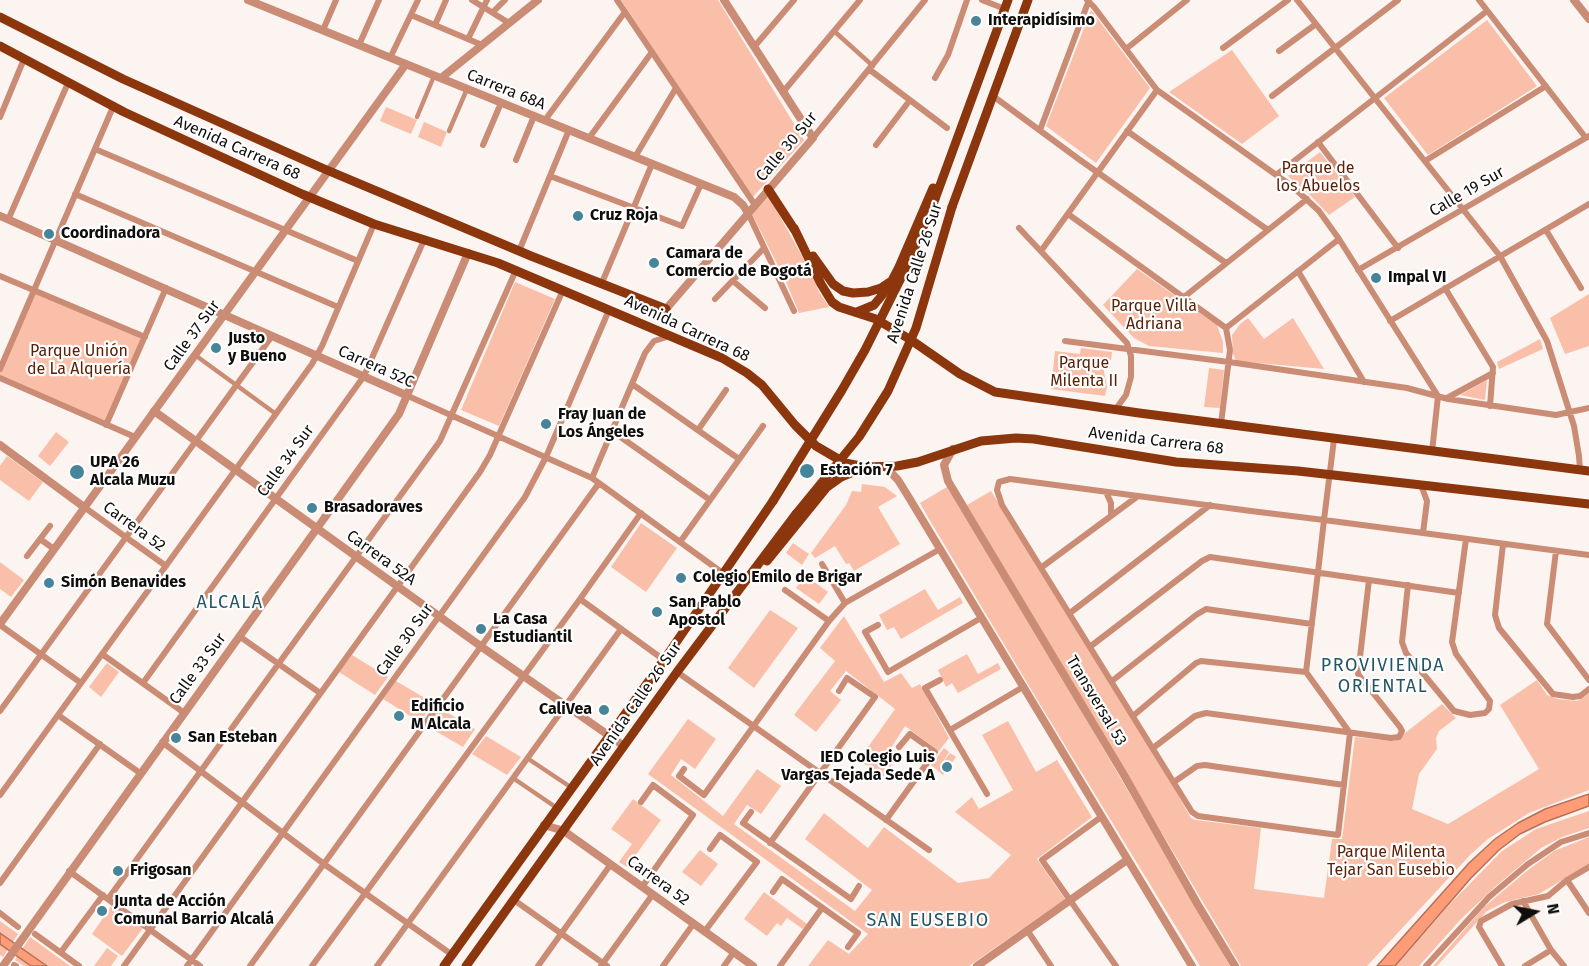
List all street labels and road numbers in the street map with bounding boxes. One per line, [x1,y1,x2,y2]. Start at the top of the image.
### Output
street label: Carrera 68A [464,66,548,114]
street label: Calle 30 Sur [752,108,822,186]
street label: Avenida Carrera 68 [171,112,303,184]
street label: Calle 19 Sur [1426,163,1508,221]
street label: Avenida Calle 26 Sur [883,200,947,346]
street label: Avenida Carrera 68 [621,292,753,366]
street label: Calle 37 Sur [160,297,224,375]
street label: Carrera 52C [335,342,417,392]
street label: Calle 34 Sur [253,421,319,501]
street label: Avenida Carrera 68 [1087,423,1225,459]
street label: Carrera 52 [99,498,169,556]
street label: Carrera 52A [342,526,420,590]
street label: Calle 30 Sur [372,600,438,680]
street label: Calle 33 Sur [166,629,230,709]
street label: Avenida Calle 26 Sur [586,638,686,770]
street label: Transversal 53 [1062,652,1130,750]
street label: Carrera 52 [623,852,693,910]

